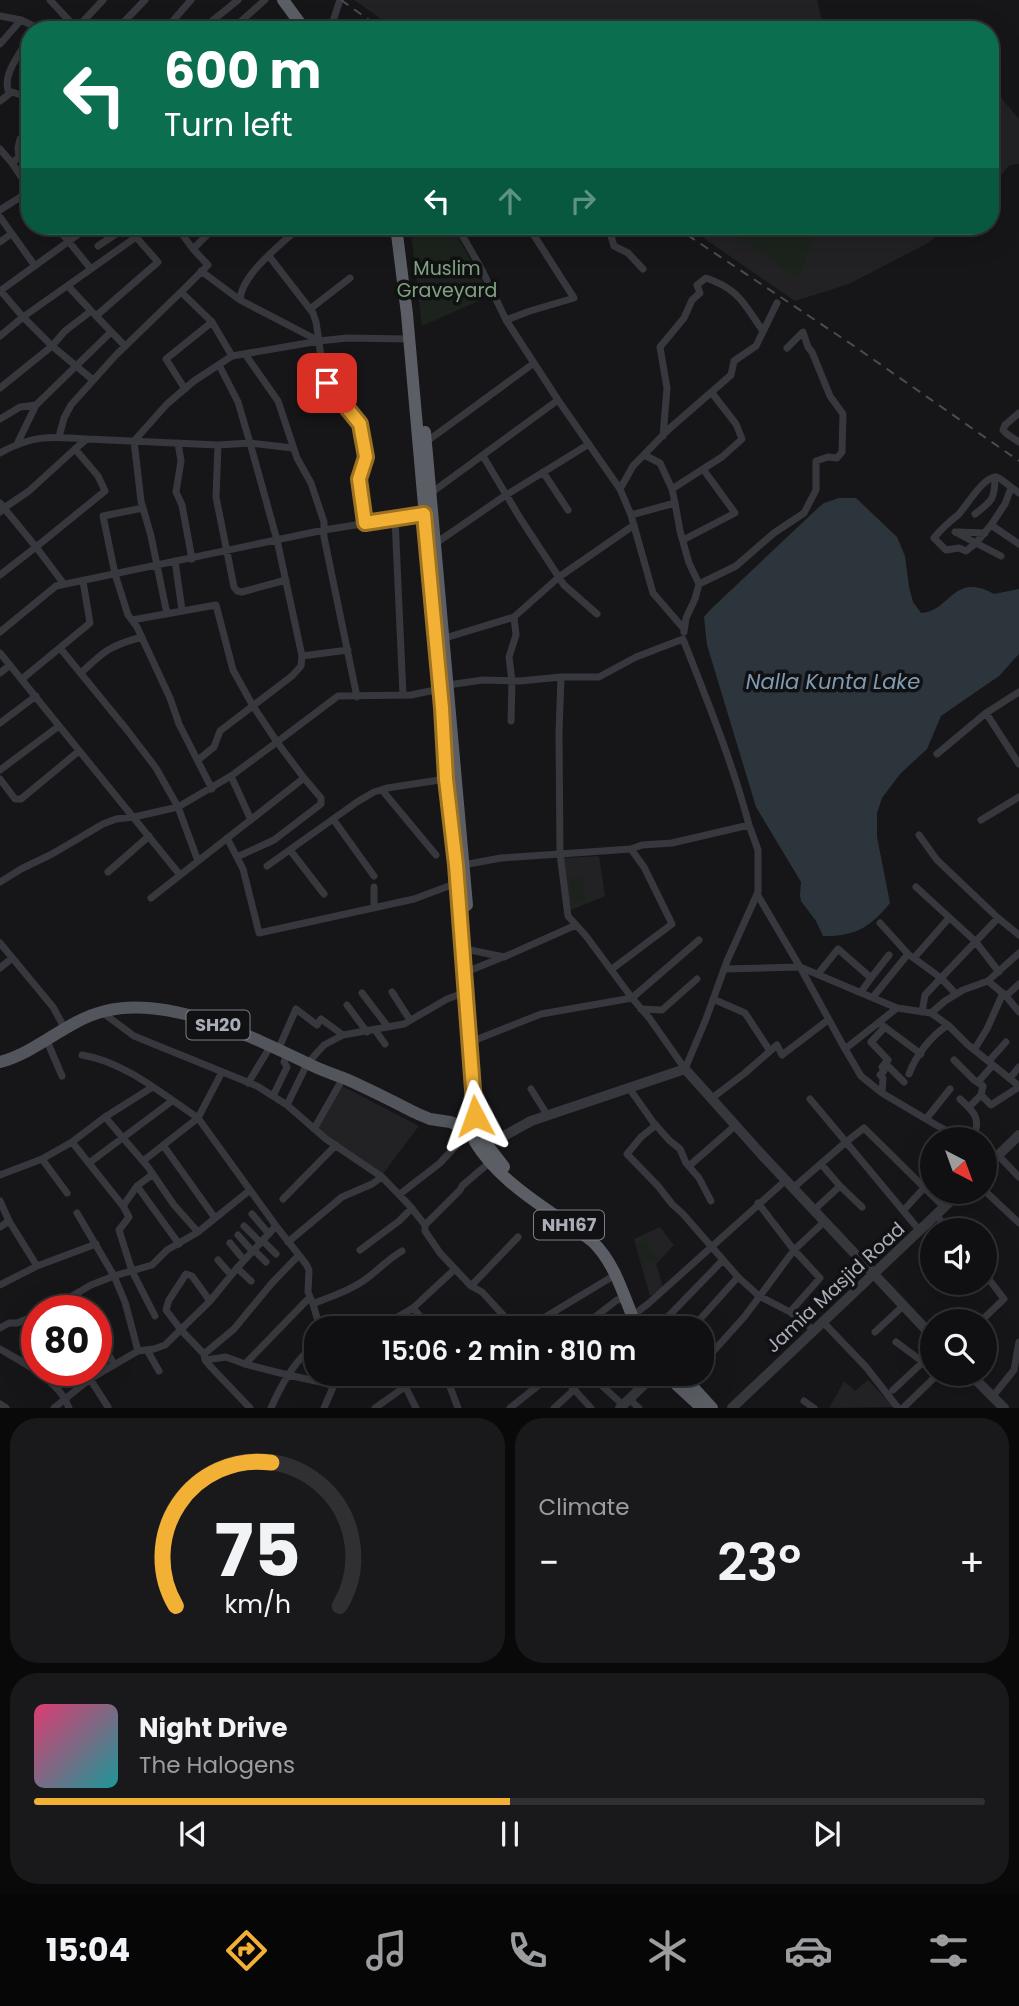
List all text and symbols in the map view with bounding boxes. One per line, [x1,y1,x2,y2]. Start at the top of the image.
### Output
text: 600 m [164,37,321,105]
icon: left [49,49,140,140]
text: Turn left [164,102,293,147]
icon: left [418,182,456,220]
icon: ahead [491,182,529,220]
icon: right [564,182,602,220]
park label: Muslim Graveyard [397,255,497,304]
pin [297,353,357,413]
icon: arrive [308,364,346,402]
water label: Nalla Kunta Lake [746,667,920,696]
road number: SH20 [186,1010,249,1040]
position arrow [438,1079,512,1153]
north arrow [920,1127,998,1204]
map controls [920,1127,997,1386]
road number: NH167 [534,1210,604,1240]
street label: Jamia Masjid Road [760,1216,911,1359]
button: sound [920,1218,997,1295]
speed limit sign: 80 [21,1295,112,1386]
button: search [920,1309,997,1386]
text: 15:06 · 2 min · 810 m [382,1333,636,1369]
text: Climate [539,1491,629,1523]
text: 75 [214,1501,300,1602]
text: 23° [717,1526,801,1599]
text: − [539,1536,559,1589]
text: + [959,1536,985,1589]
text: km/h [224,1587,291,1622]
text: Night Drive [139,1710,287,1746]
text: The Halogens [139,1749,295,1781]
icon: previous [174,1815,212,1853]
icon: pause [491,1815,529,1853]
icon: next [808,1815,846,1853]
icon: directions [222,1926,271,1975]
icon: music [362,1926,411,1975]
icon: phone [503,1926,552,1975]
icon: climate [643,1926,692,1975]
icon: car [784,1926,833,1975]
icon: filters [924,1926,973,1975]
text: 15:04 [46,1927,130,1972]

